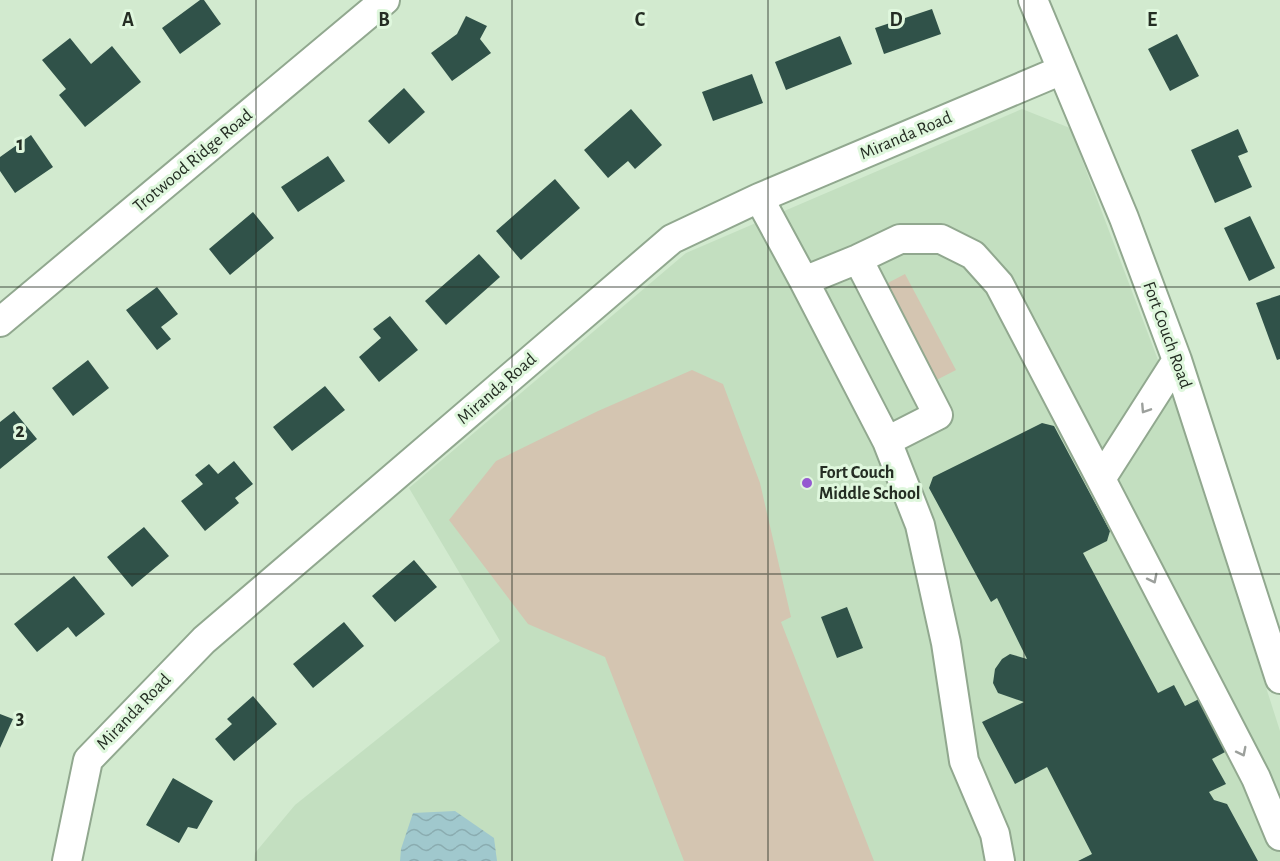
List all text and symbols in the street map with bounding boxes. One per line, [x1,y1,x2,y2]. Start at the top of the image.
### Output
text: A [122,10,134,30]
text: B [378,10,390,30]
text: C [635,10,646,30]
text: D [889,10,903,30]
text: E [1147,10,1157,30]
street label: Trotwood Ridge Road [130,106,256,216]
street label: Miranda Road [857,109,955,163]
text: 1 [16,134,24,154]
street label: Fort Couch Road [1139,279,1195,391]
street label: Miranda Road [454,350,540,428]
one-way arrow [1142,403,1153,414]
text: 2 [15,421,25,441]
place label: Fort Couch Middle School [819,464,921,503]
marker: Fort Couch Middle School [800,476,814,490]
one-way arrow [1145,572,1157,583]
street label: Miranda Road [93,670,175,754]
text: 3 [16,708,24,728]
one-way arrow [1235,746,1246,756]

